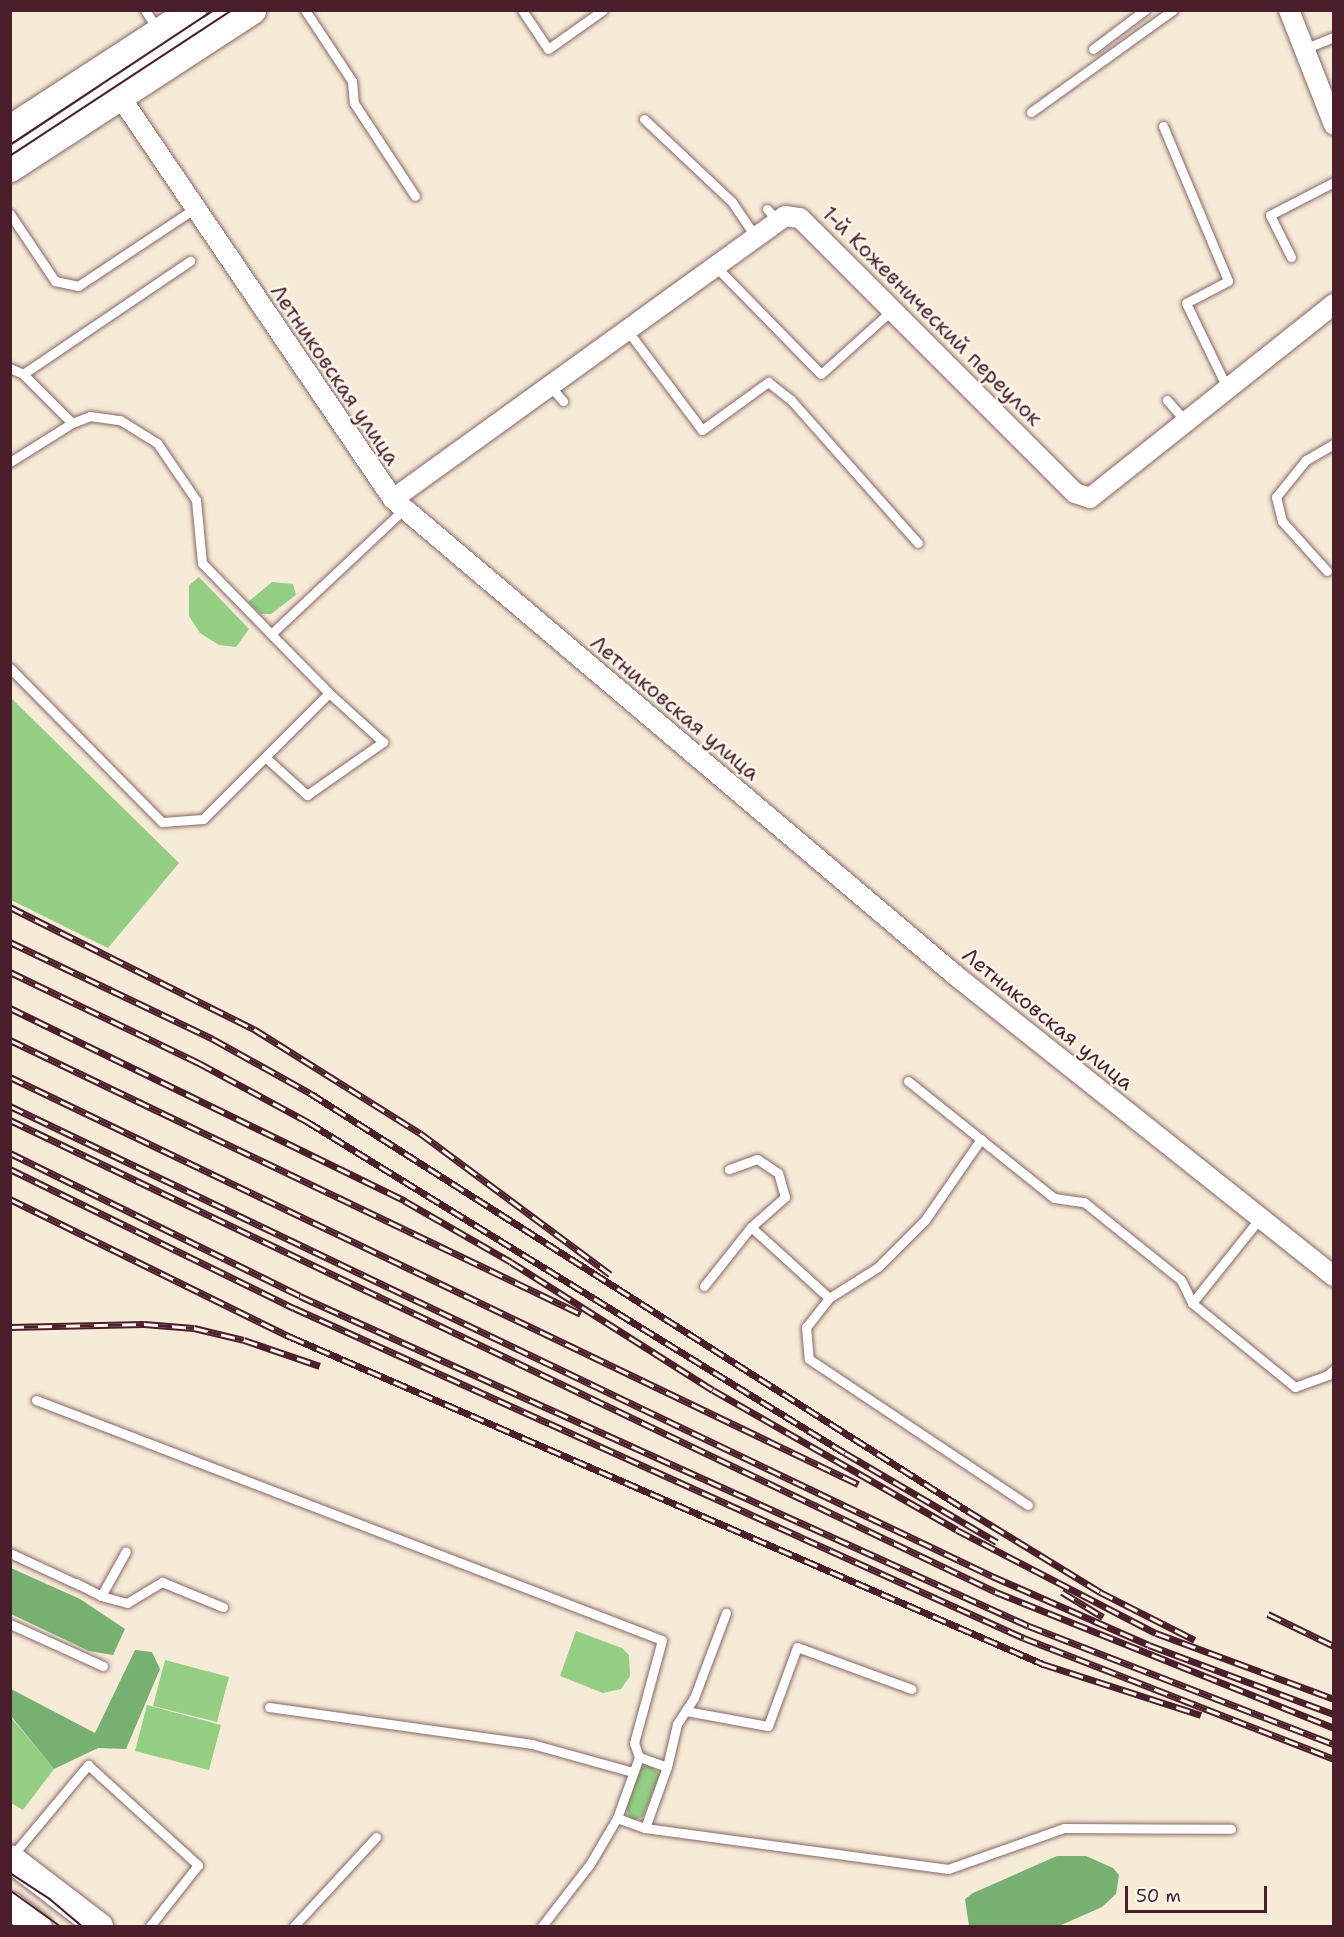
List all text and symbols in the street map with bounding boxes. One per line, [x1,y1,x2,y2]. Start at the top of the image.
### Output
street label: 1-й Кожевнический переулок [817,201,1047,431]
street label: Летниковская улица [265,280,405,470]
street label: Летниковская улица [586,630,764,786]
street label: Летниковская улица [958,942,1138,1096]
scale bar [1128,1874,1270,1912]
text: 50 m [1136,1884,1181,1908]

